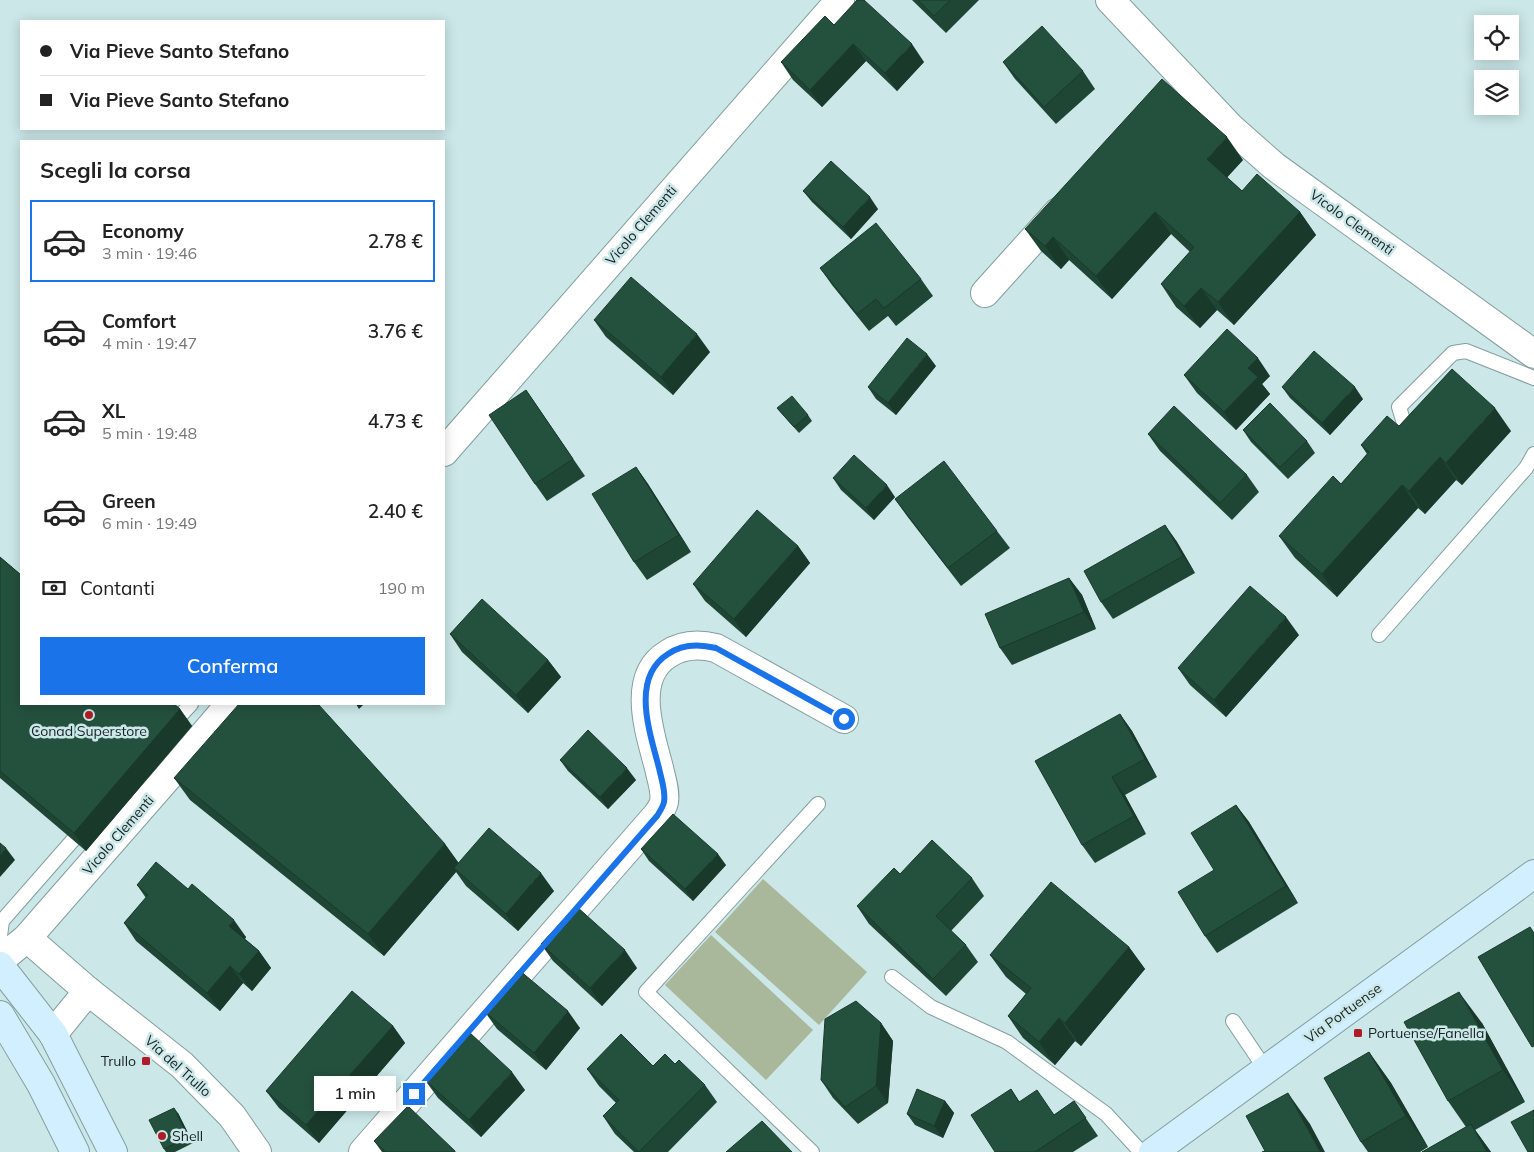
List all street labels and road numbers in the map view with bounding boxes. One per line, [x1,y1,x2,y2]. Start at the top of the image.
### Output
street label: Vicolo Clementi [601,181,681,269]
street label: Vicolo Clementi [1306,185,1398,259]
street label: Vicolo Clementi [78,791,158,879]
street label: Via Portuense [1301,979,1385,1047]
street label: Via del Trullo [141,1031,215,1101]

